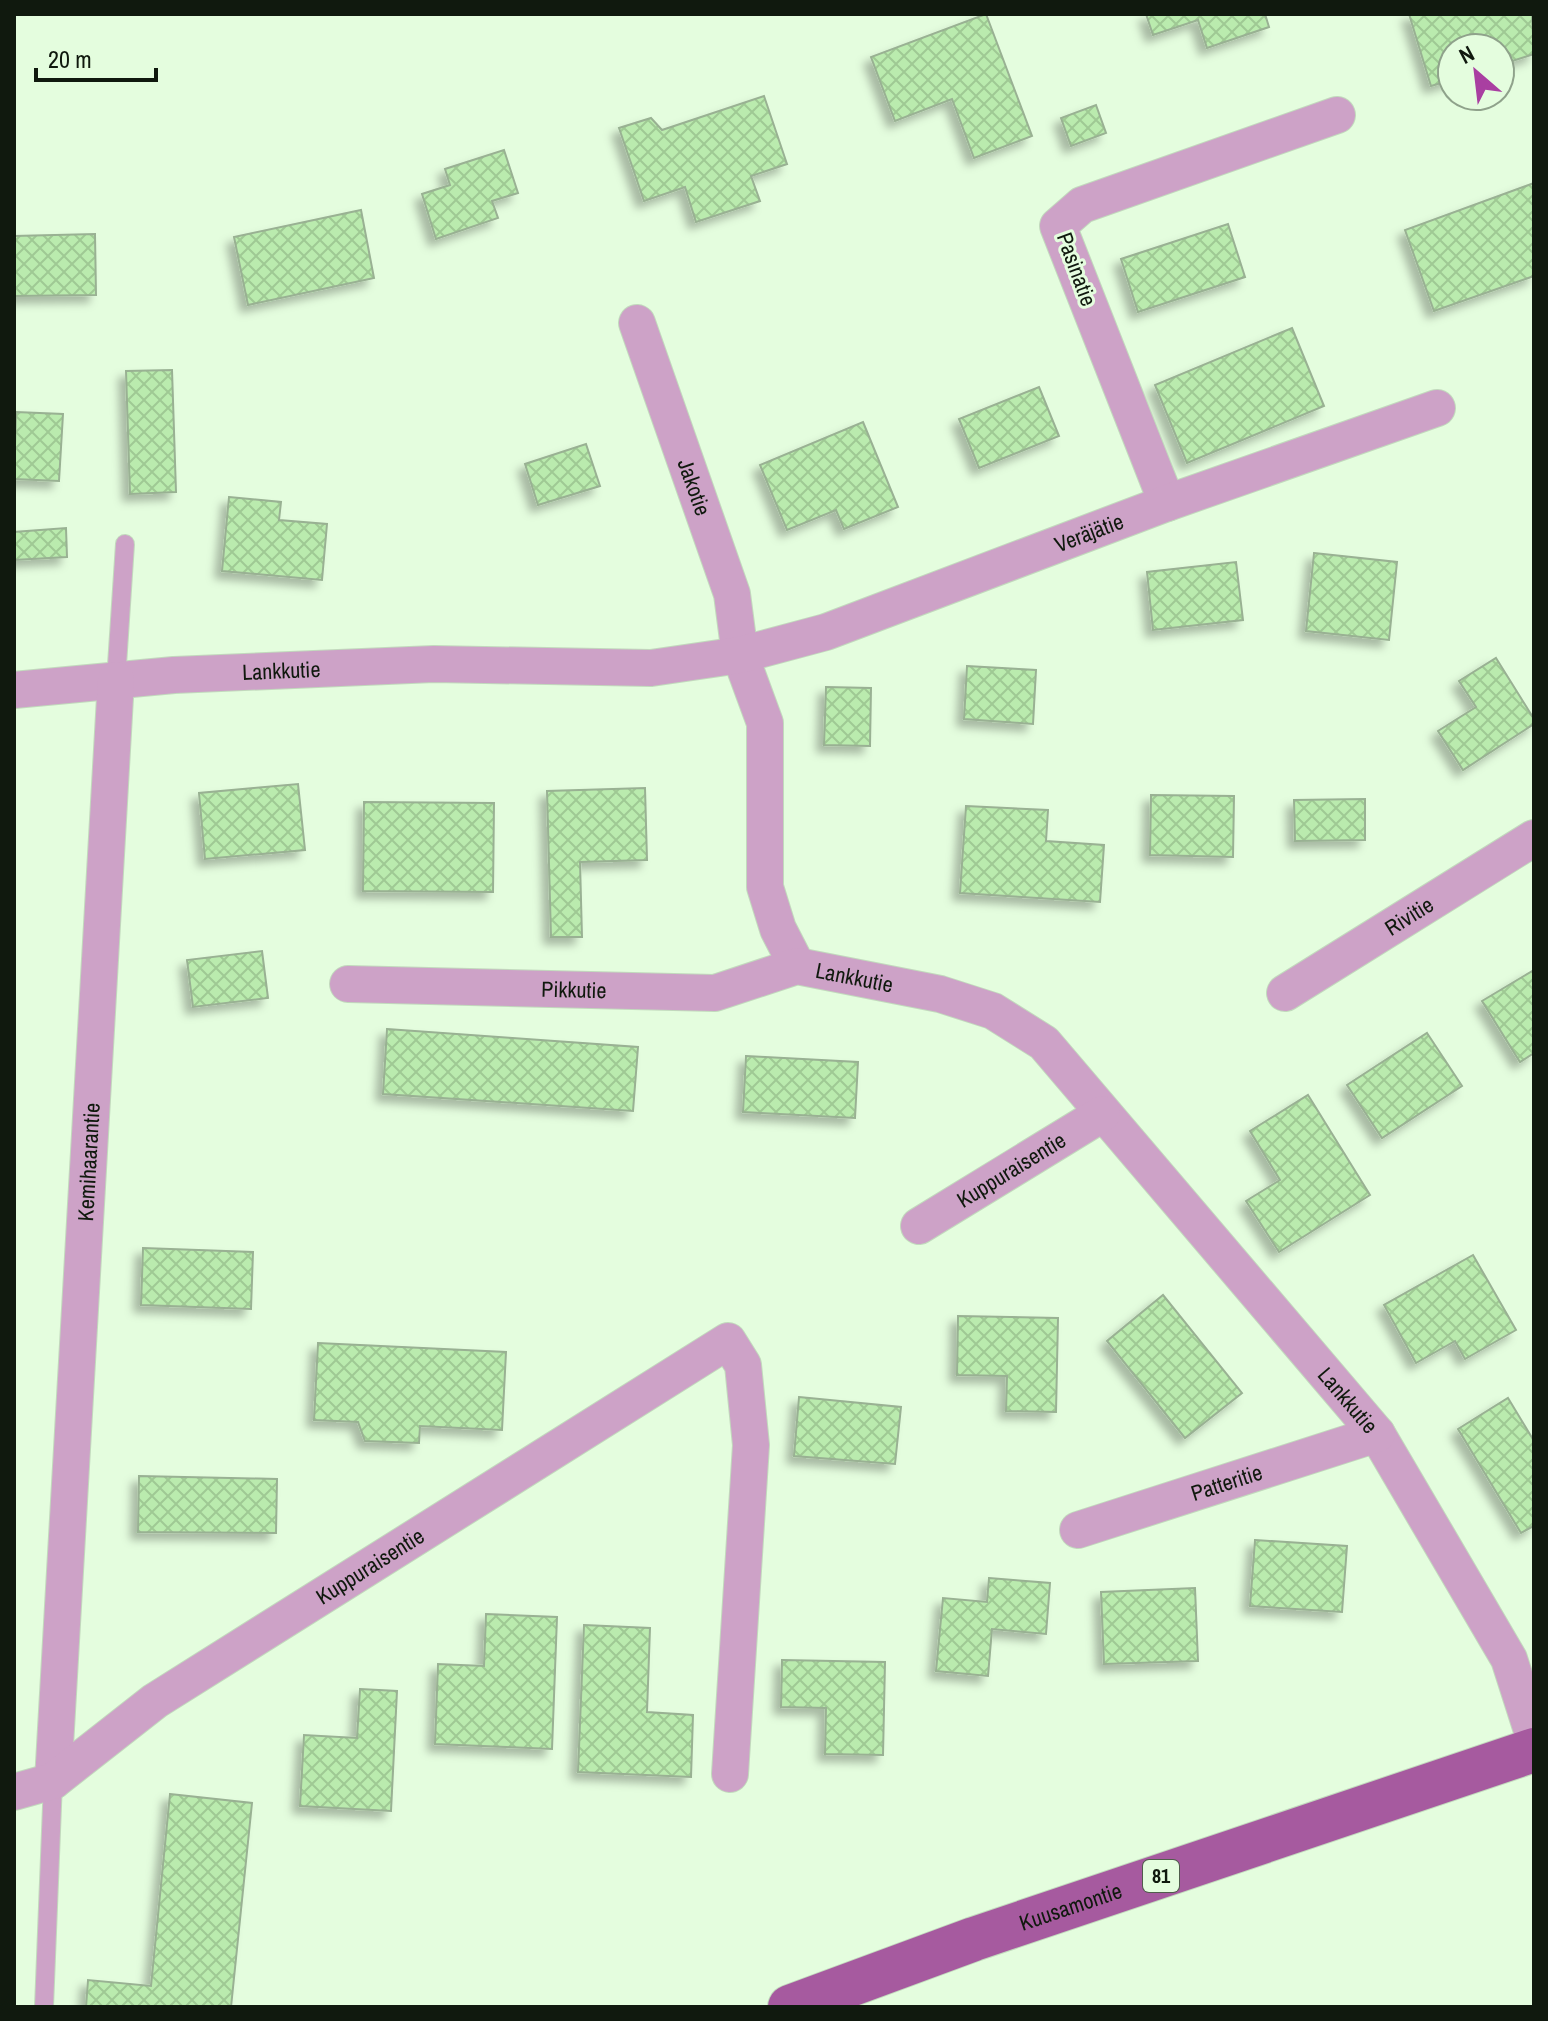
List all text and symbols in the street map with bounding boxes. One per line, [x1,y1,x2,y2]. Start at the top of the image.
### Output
scale bar [36,32,156,82]
north arrow [1436,32,1516,112]
text: N [1454,38,1479,71]
text: 20 m [48,43,92,75]
street label: Pasinatie [1050,228,1104,310]
street label: Jakotie [671,455,718,520]
street label: Veräjätie [1050,506,1128,559]
street label: Lankkutie [241,654,321,687]
street label: Rivitie [1379,889,1439,942]
street label: Lankkutie [813,955,896,1000]
street label: Pikkutie [541,974,607,1005]
street label: Kemihaarantie [70,1102,107,1222]
street label: Kuppuraisentie [951,1125,1071,1214]
street label: Lankkutie [1311,1360,1385,1440]
street label: Patteritie [1187,1457,1266,1508]
street label: Kuppuraisentie [310,1521,430,1611]
road number: 81 [1143,1860,1179,1892]
street label: Kuusamontie [1015,1875,1126,1938]

